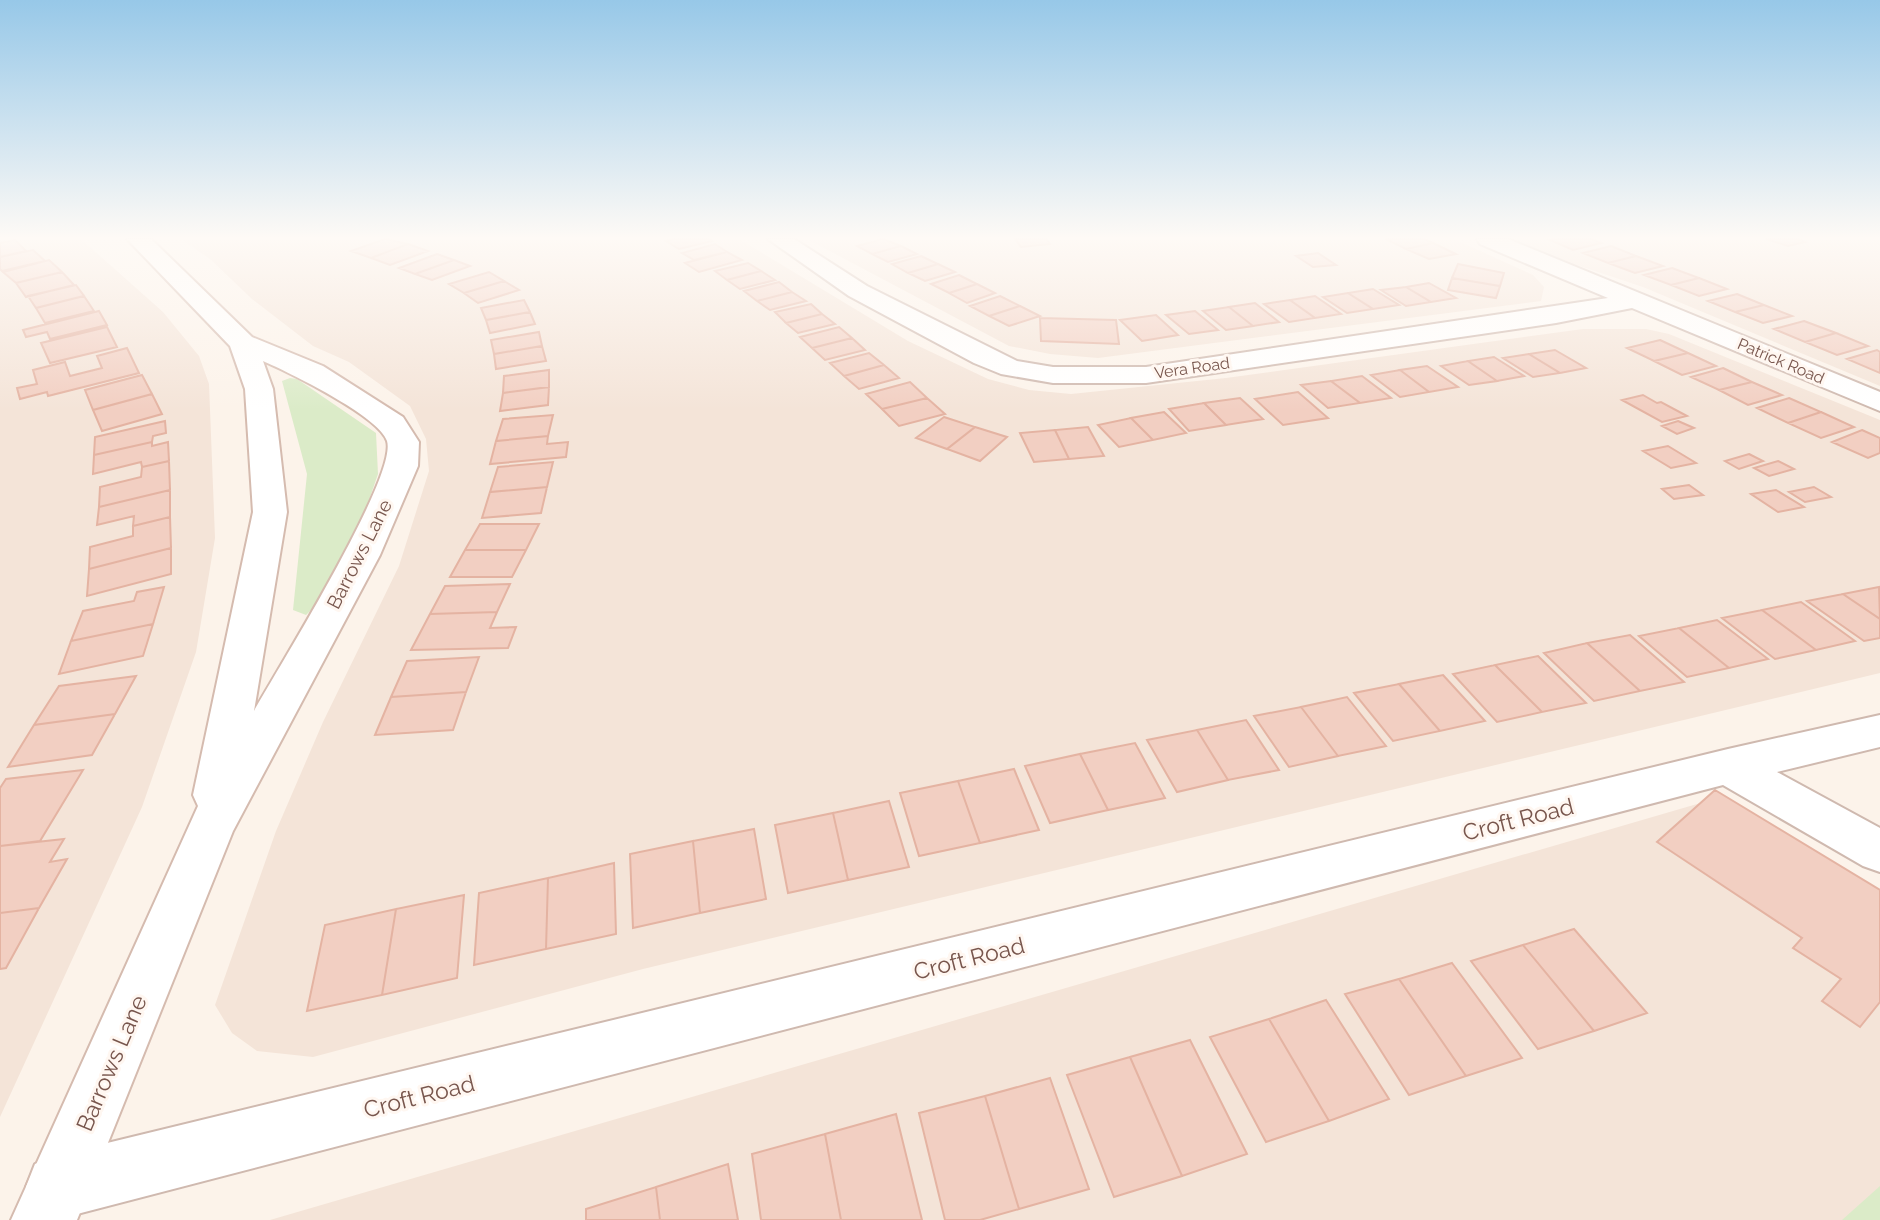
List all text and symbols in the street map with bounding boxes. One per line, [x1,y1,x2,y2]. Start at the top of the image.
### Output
street label: Patrick Road [1735,334,1827,388]
street label: Vera Road [1153,353,1231,383]
street label: Barrows Lane [322,496,396,612]
street label: Croft Road [1460,792,1576,846]
street label: Croft Road [911,931,1027,985]
street label: Barrows Lane [70,991,152,1135]
street label: Croft Road [361,1069,477,1123]

